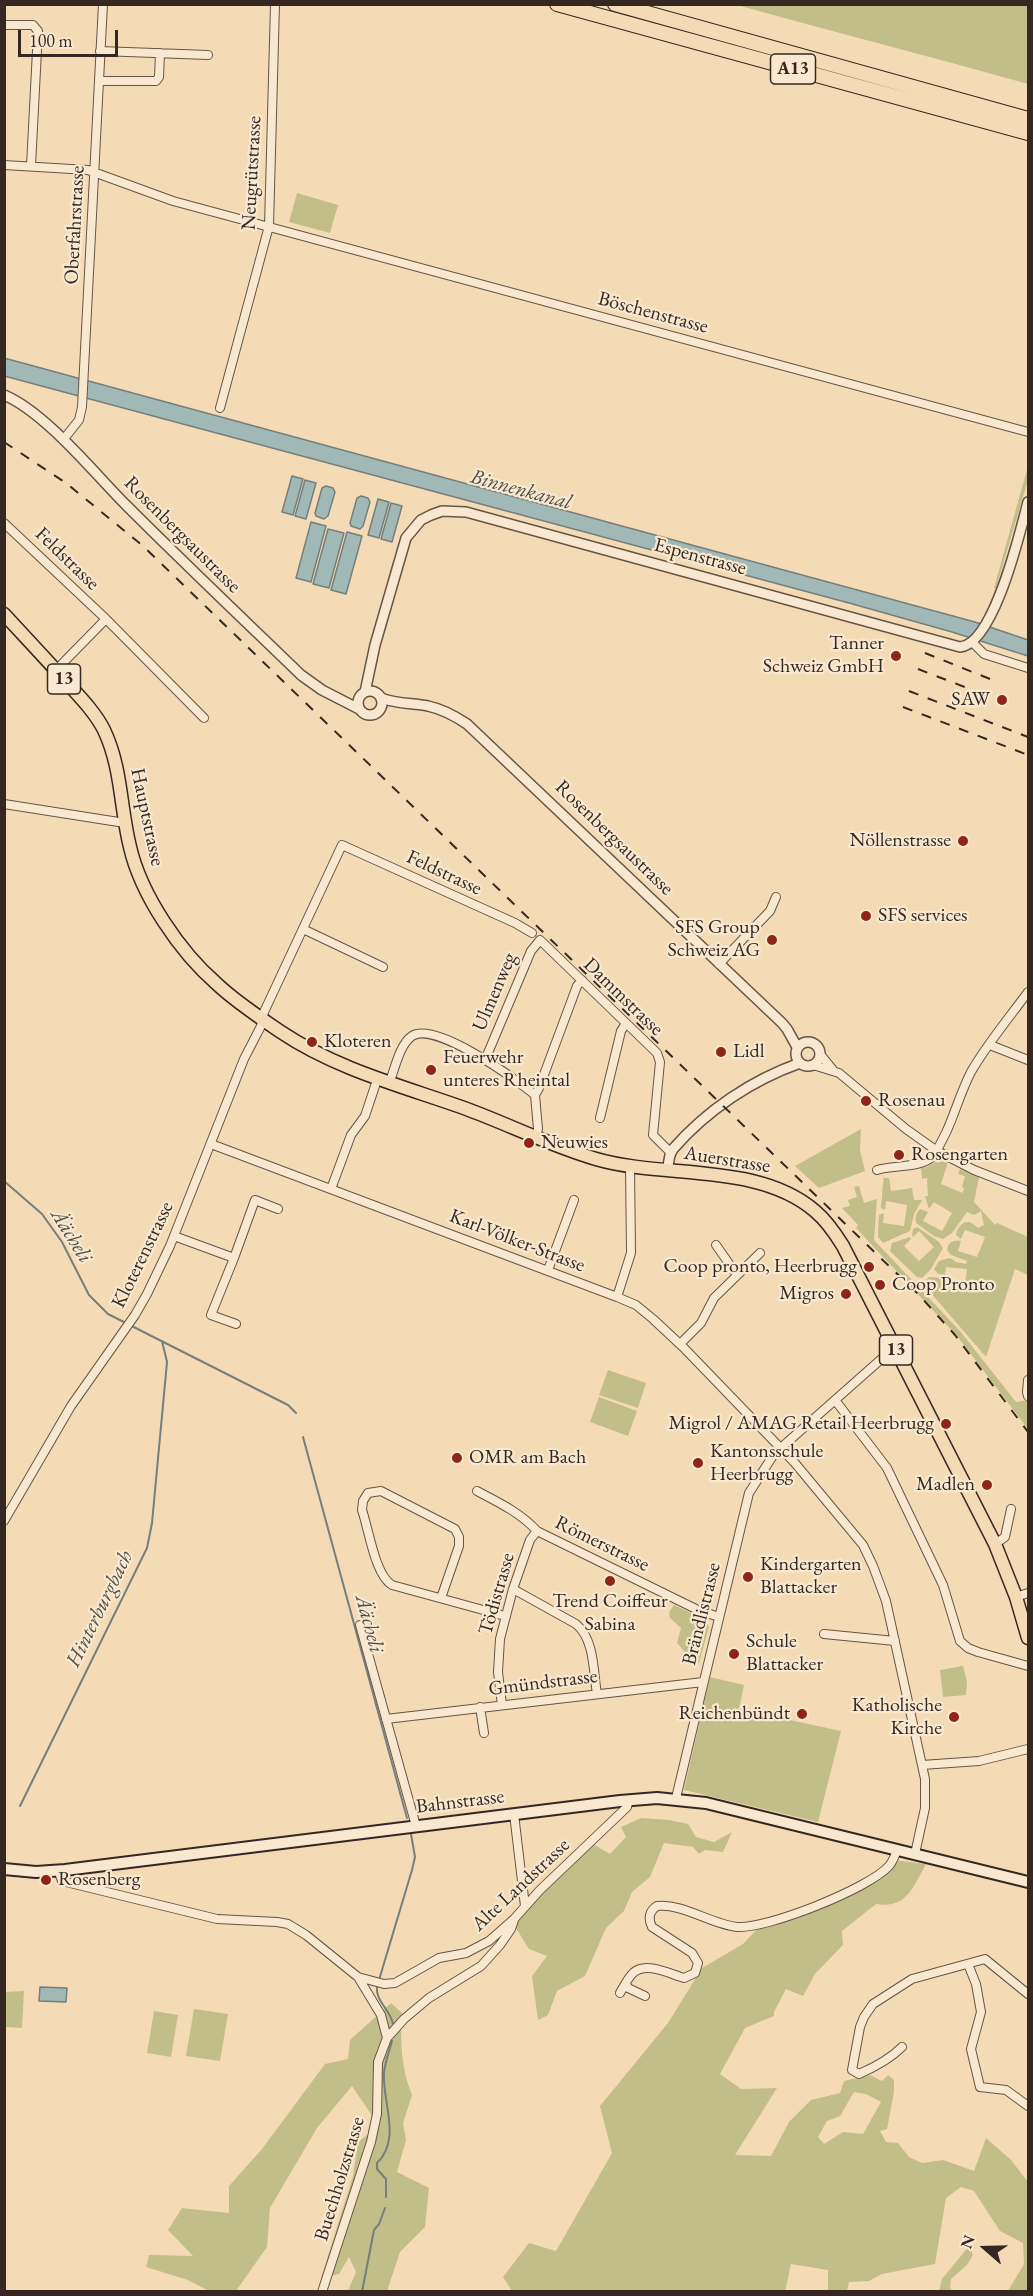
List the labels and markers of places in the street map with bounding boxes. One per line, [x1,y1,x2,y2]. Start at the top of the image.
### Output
place label: Tanner Schweiz GmbH [763,632,884,679]
marker: Tanner Schweiz GmbH [889,649,903,663]
place label: SAW [951,688,990,712]
marker: SAW [995,693,1009,707]
place label: Nöllenstrasse [849,829,951,853]
marker: Nöllenstrasse [956,834,970,848]
place label: SFS services [878,904,967,928]
marker: SFS services [859,909,873,923]
place label: SFS Group Schweiz AG [668,916,760,963]
marker: SFS Group Schweiz AG [765,933,779,947]
place label: Kloteren [324,1030,391,1054]
marker: Kloteren [305,1035,319,1049]
place label: Lidl [733,1040,764,1064]
marker: Lidl [714,1045,728,1059]
place label: Feuerwehr unteres Rheintal [443,1046,570,1093]
marker: Feuerwehr unteres Rheintal [424,1063,438,1077]
place label: Rosenau [878,1089,945,1113]
marker: Rosenau [859,1094,873,1108]
place label: Neuwies [541,1131,608,1155]
marker: Neuwies [522,1136,536,1150]
place label: Rosengarten [911,1143,1008,1167]
marker: Rosengarten [892,1148,906,1162]
place label: Coop pronto, Heerbrugg [664,1255,857,1279]
marker: Coop pronto, Heerbrugg [862,1260,876,1274]
place label: Coop Pronto [892,1273,995,1297]
marker: Coop Pronto [873,1278,887,1292]
place label: Migros [779,1282,834,1306]
marker: Migros [839,1287,853,1301]
place label: Migrol / AMAG Retail Heerbrugg [668,1412,934,1436]
marker: Migrol / AMAG Retail Heerbrugg [939,1417,953,1431]
place label: Kantonsschule Heerbrugg [710,1440,823,1487]
place label: OMR am Bach [469,1446,586,1470]
marker: OMR am Bach [450,1451,464,1465]
marker: Kantonsschule Heerbrugg [691,1456,705,1470]
place label: Madlen [916,1473,975,1497]
marker: Madlen [980,1478,994,1492]
place label: Kindergarten Blattacker [760,1553,862,1600]
marker: Kindergarten Blattacker [741,1570,755,1584]
marker: Trend Coiffeur Sabina [603,1574,617,1588]
place label: Trend Coiffeur Sabina [552,1590,668,1637]
place label: Schule Blattacker [746,1630,823,1677]
marker: Schule Blattacker [727,1647,741,1661]
place label: Katholische Kirche [852,1694,942,1741]
place label: Reichenbündt [678,1702,790,1726]
marker: Reichenbündt [795,1707,809,1721]
marker: Katholische Kirche [947,1710,961,1724]
place label: Rosenberg [58,1868,140,1892]
marker: Rosenberg [39,1873,53,1887]

